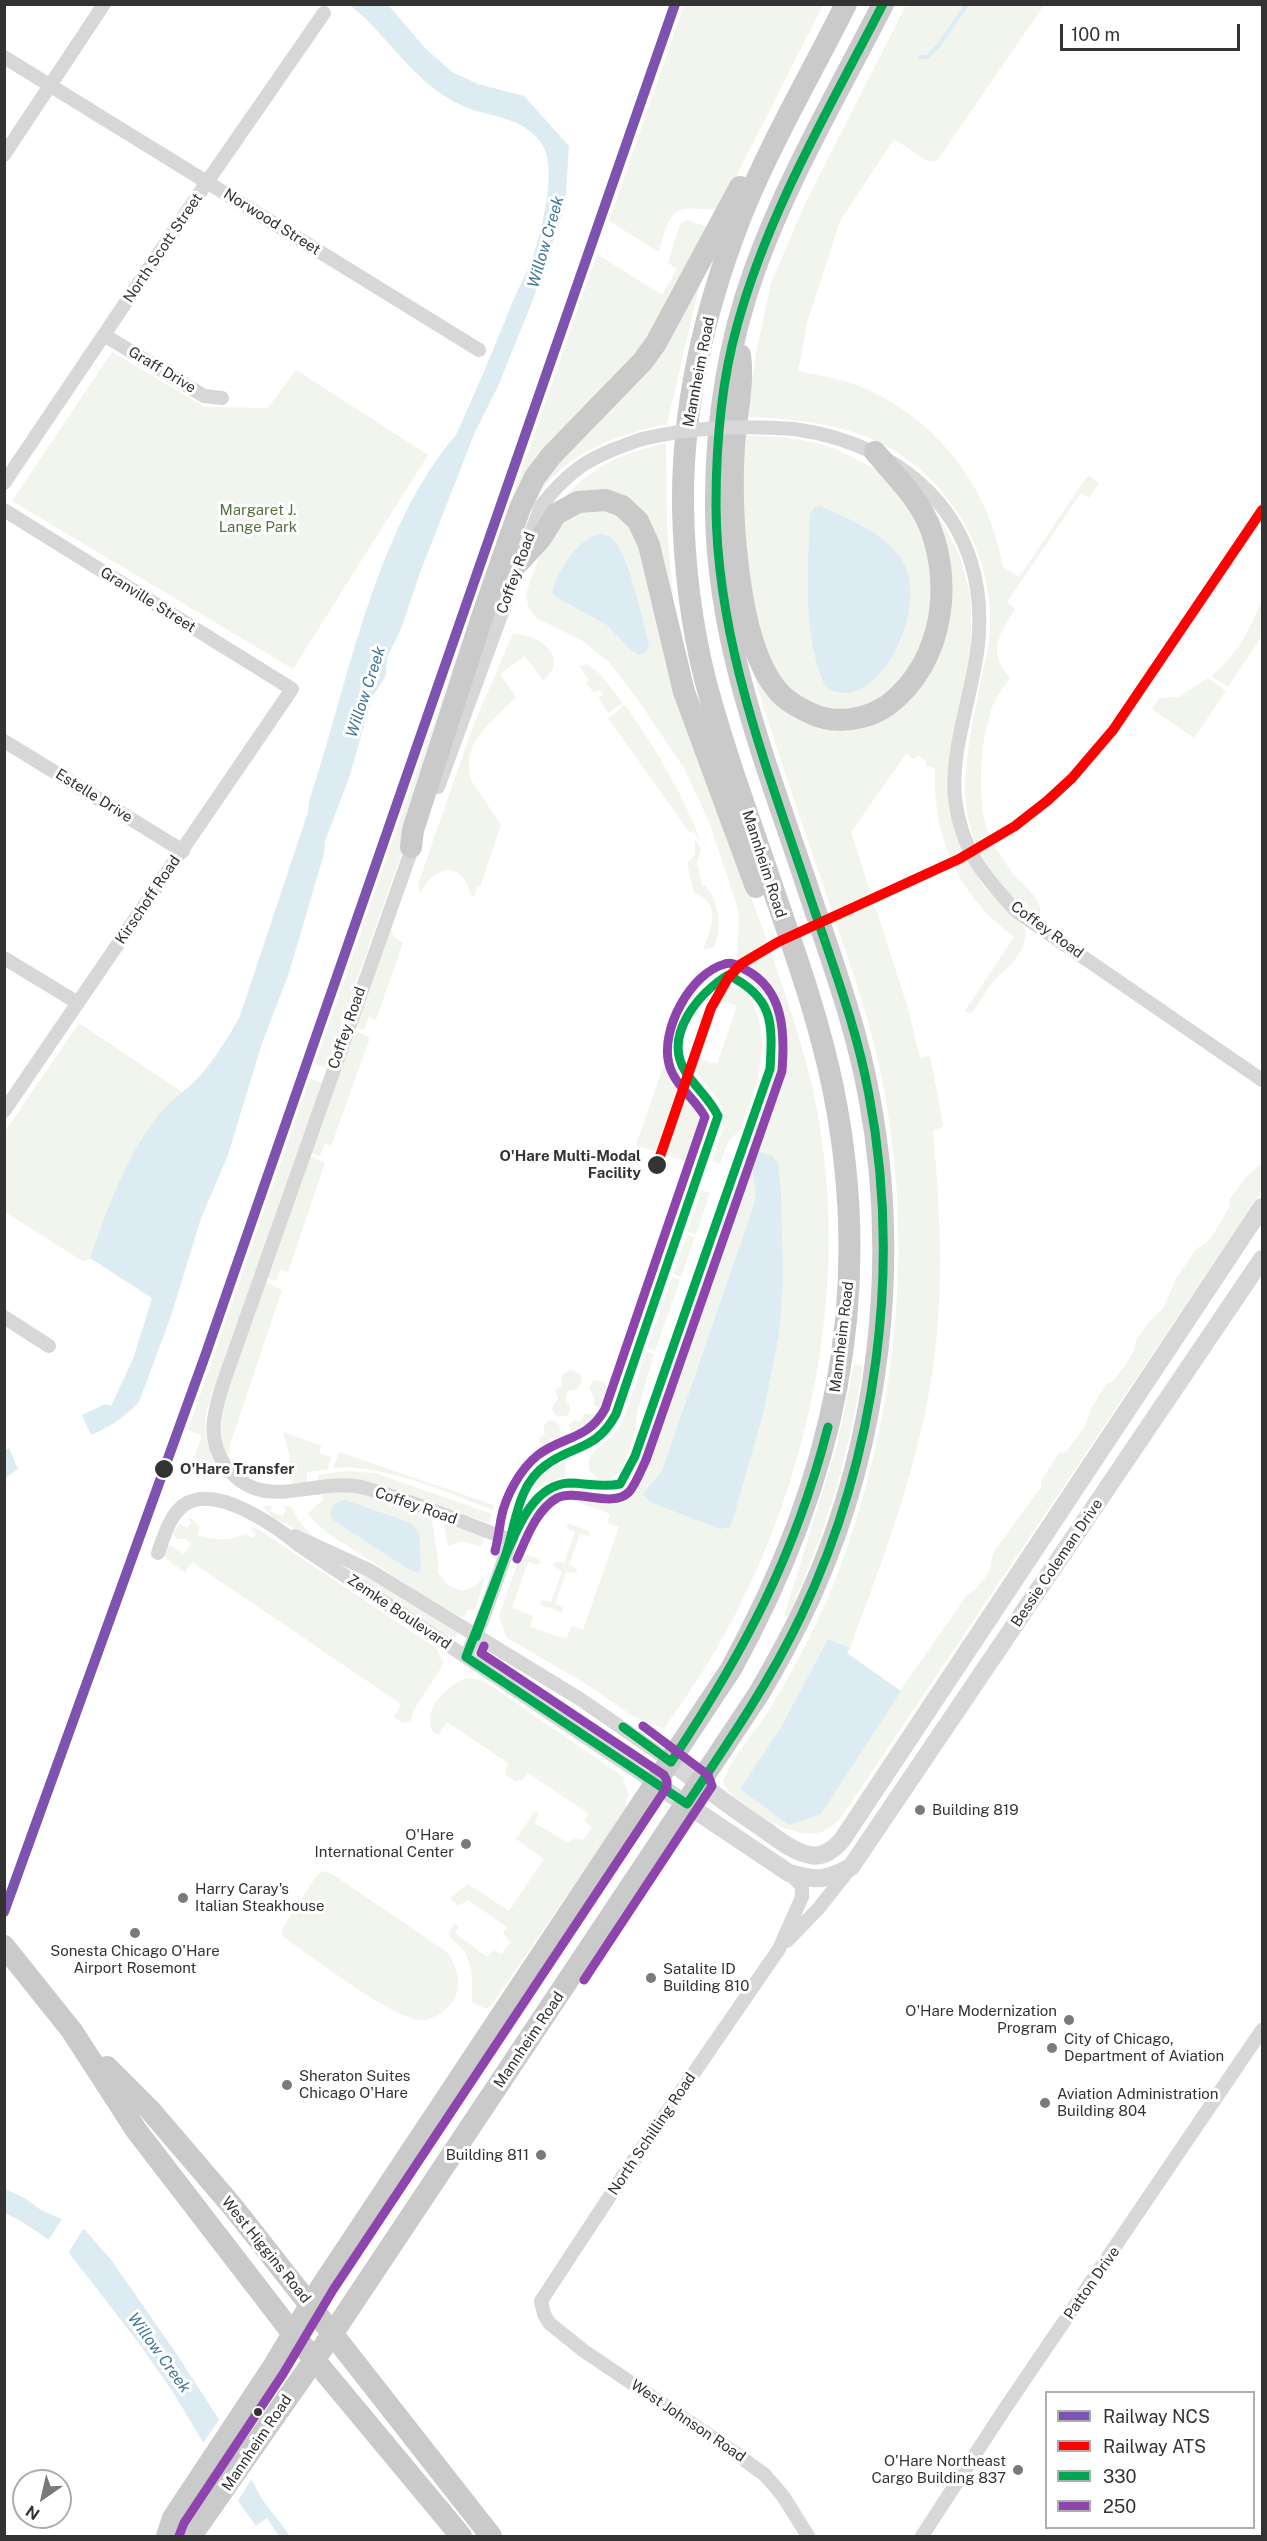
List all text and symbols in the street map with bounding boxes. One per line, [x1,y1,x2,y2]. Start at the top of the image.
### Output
scale bar [1063,12,1243,50]
text: 100 m [1071,24,1120,45]
street label: Norwood Street [220,185,324,259]
street label: North Scott Street [120,190,206,306]
water label: Willow Creek [524,194,568,290]
street label: Mannheim Road [679,315,719,429]
street label: Graff Drive [125,343,199,397]
park label: Margaret J. Lange Park [219,501,297,536]
street label: Coffey Road [493,530,539,616]
street label: Granville Street [97,563,199,637]
water label: Willow Creek [342,644,390,740]
street label: Estelle Drive [52,765,136,827]
street label: Mannheim Road [738,808,790,920]
street label: Kirschoff Road [112,852,184,948]
street label: Coffey Road [1007,898,1087,962]
street label: Coffey Road [325,985,369,1071]
place label: O'Hare Multi-Modal Facility [499,1147,641,1182]
marker: O'Hare Multi-Modal Facility [646,1154,668,1176]
street label: Mannheim Road [826,1280,858,1394]
marker: O'Hare Transfer [153,1458,175,1480]
place label: O'Hare Transfer [180,1460,295,1478]
street label: Coffey Road [373,1484,459,1528]
street label: Bessie Coleman Drive [1007,1496,1107,1630]
street label: Zemke Boulevard [344,1571,454,1653]
place label: Building 819 [932,1801,1019,1819]
marker: Building 819 [913,1803,927,1817]
place label: O'Hare International Center [315,1826,454,1861]
marker: O'Hare International Center [459,1837,473,1851]
place label: Harry Caray's Italian Steakhouse [195,1880,324,1915]
marker: Harry Caray's Italian Steakhouse [176,1891,190,1905]
marker: Sonesta Chicago O'Hare Airport Rosemont [128,1926,142,1940]
place label: Sonesta Chicago O'Hare Airport Rosemont [50,1942,220,1977]
place label: Satalite ID Building 810 [663,1960,749,1995]
marker: Satalite ID Building 810 [644,1971,658,1985]
street label: Mannheim Road [490,1989,568,2091]
place label: O'Hare Modernization Program [905,2002,1057,2037]
marker: O'Hare Modernization Program [1062,2013,1076,2027]
place label: City of Chicago, Department of Aviation [1064,2030,1224,2065]
marker: City of Chicago, Department of Aviation [1045,2041,1059,2055]
place label: Sheraton Suites Chicago O'Hare [299,2067,410,2102]
street label: North Schilling Road [604,2069,700,2199]
marker: Sheraton Suites Chicago O'Hare [280,2078,294,2092]
place label: Aviation Administration Building 804 [1057,2085,1218,2120]
marker: Aviation Administration Building 804 [1038,2096,1052,2110]
place label: Building 811 [446,2146,529,2164]
marker: Building 811 [534,2148,548,2162]
street label: West Higgins Road [218,2193,314,2307]
street label: Patton Drive [1060,2243,1124,2323]
water label: Willow Creek [123,2309,195,2397]
street label: West Johnson Road [627,2376,749,2466]
legend [1045,2391,1255,2529]
street label: Mannheim Road [218,2392,296,2494]
unlabelled marker [252,2406,264,2418]
text: Railway NCS [1103,2406,1210,2427]
text: Railway ATS [1103,2436,1206,2457]
place label: O'Hare Northeast Cargo Building 837 [872,2452,1006,2487]
marker: O'Hare Northeast Cargo Building 837 [1011,2463,1025,2477]
text: 330 [1103,2466,1136,2487]
north arrow [12,2469,72,2529]
text: 250 [1103,2496,1136,2517]
text: N [22,2501,43,2524]

